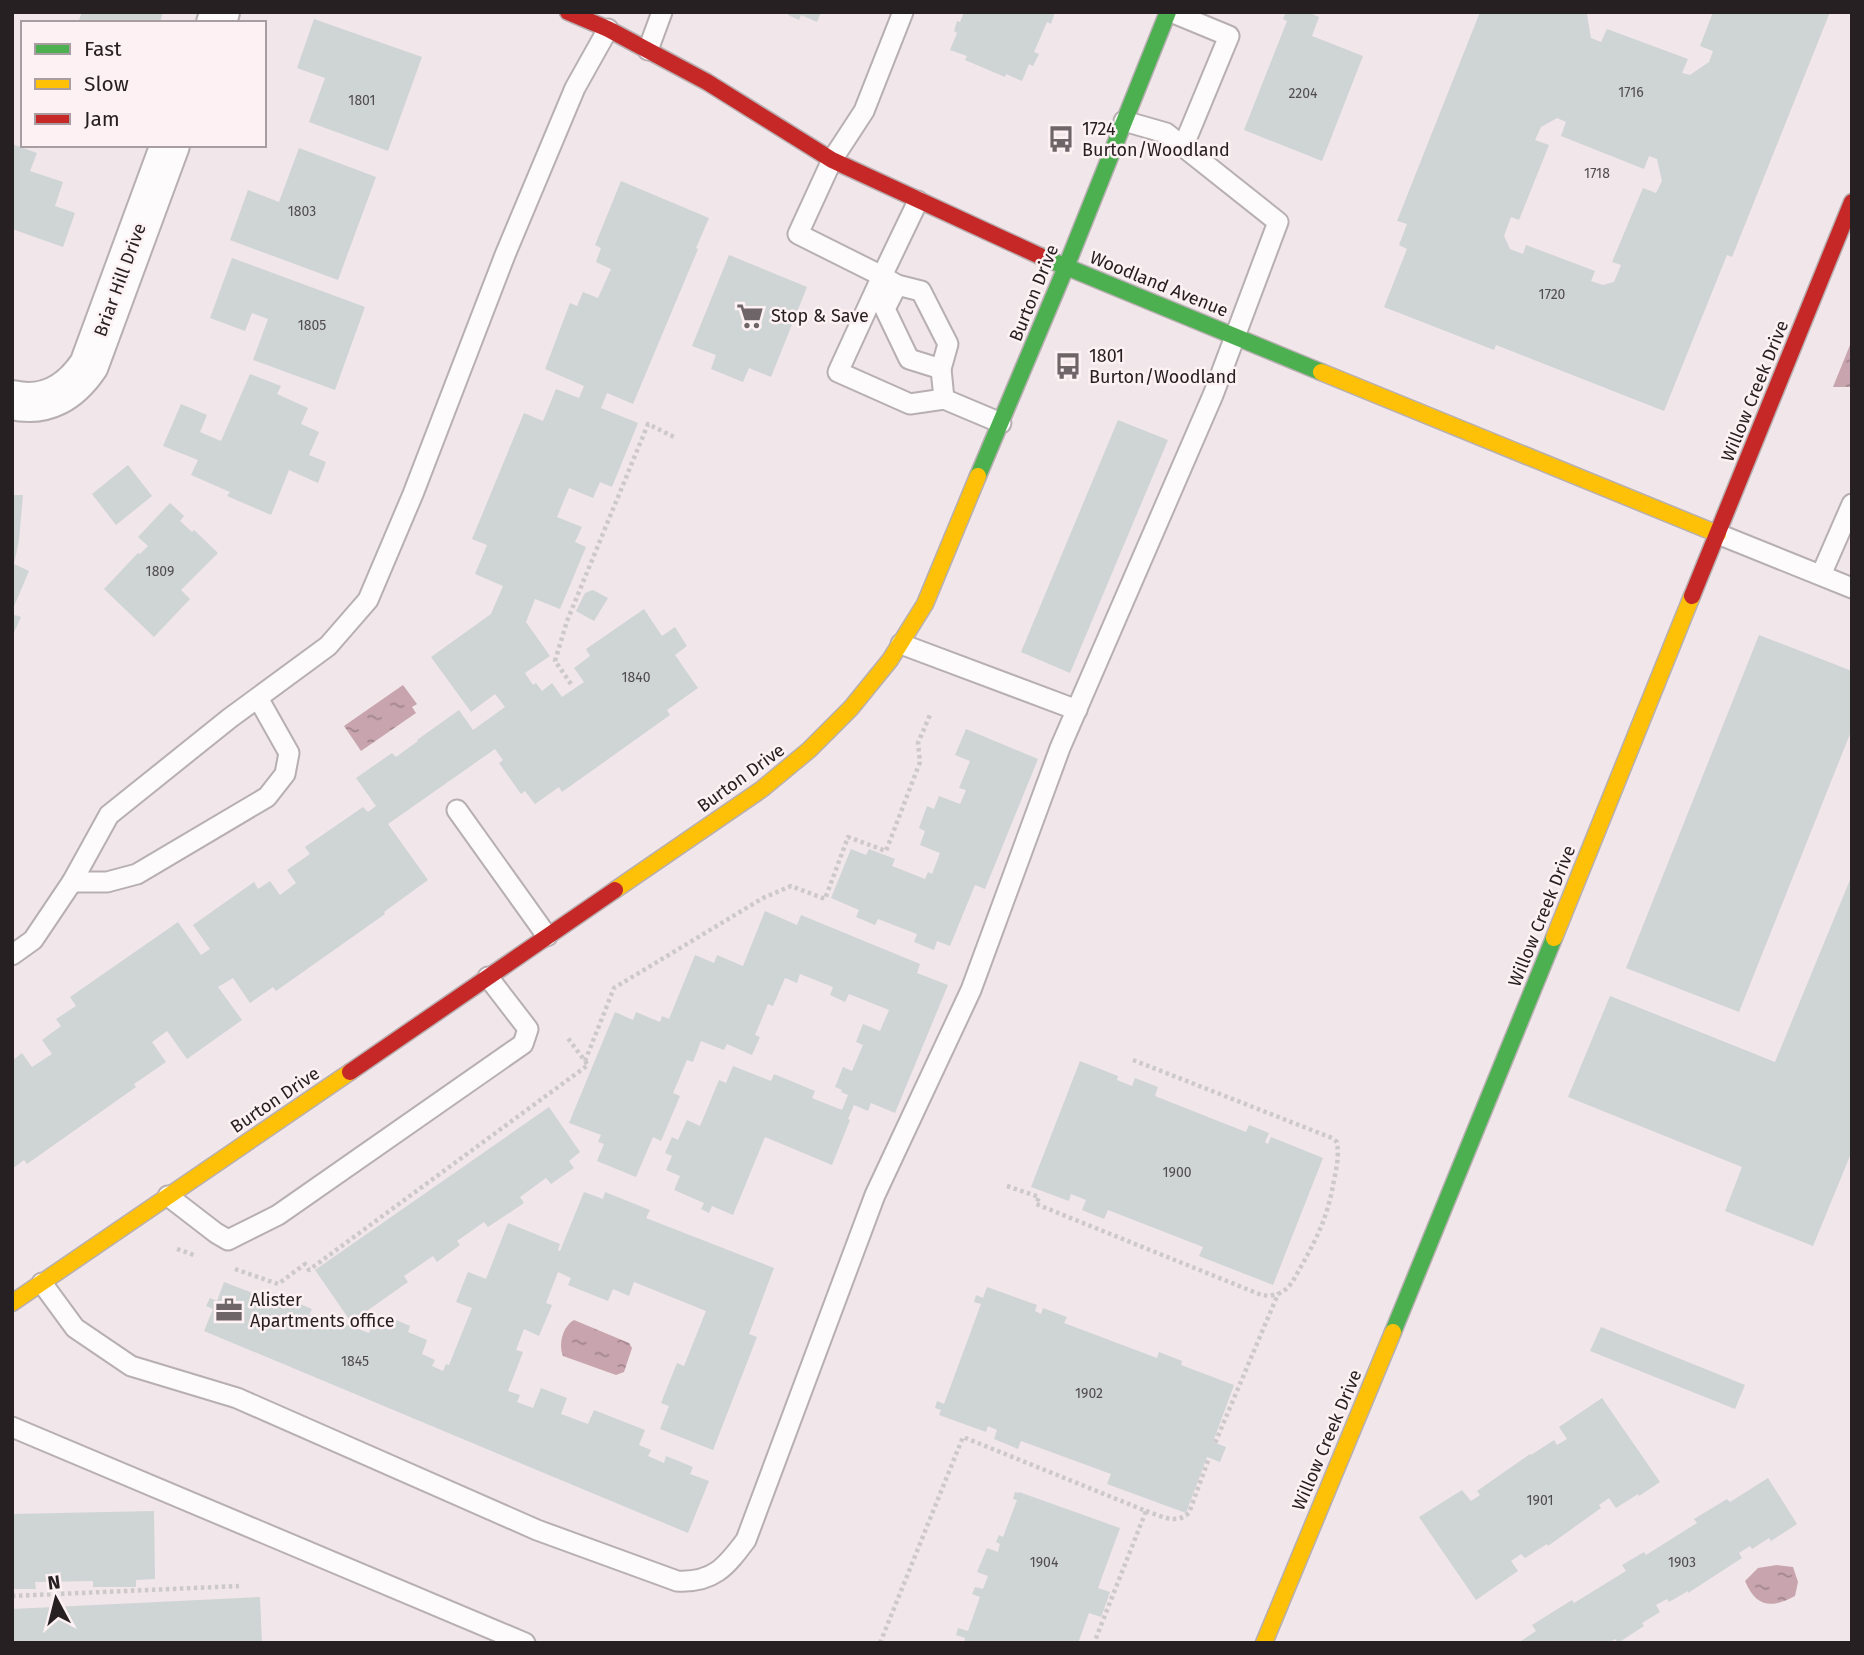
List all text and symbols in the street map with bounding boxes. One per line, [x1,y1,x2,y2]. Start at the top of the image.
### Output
legend [21,21,266,147]
text: Fast [84,36,122,62]
text: Slow [84,71,129,97]
house number: 1716 [1618,84,1644,101]
house number: 2204 [1288,85,1318,102]
house number: 1801 [348,92,376,109]
text: Jam [84,106,120,132]
place label: 1724 Burton/Woodland [1082,118,1230,161]
bus stop icon: 1724 Burton/Woodland [1046,124,1076,154]
house number: 1718 [1584,165,1610,182]
house number: 1803 [288,203,316,220]
street label: Briar Hill Drive [89,220,151,340]
street label: Burton Drive [1005,241,1063,345]
street label: Woodland Avenue [1087,246,1231,322]
house number: 1720 [1539,286,1566,303]
supermarket icon: Stop & Save [735,301,765,331]
place label: Stop & Save [771,305,869,327]
house number: 1805 [298,317,326,334]
street label: Willow Creek Drive [1717,317,1793,465]
place label: 1801 Burton/Woodland [1089,345,1237,388]
bus stop icon: 1801 Burton/Woodland [1053,351,1083,381]
house number: 1809 [146,563,174,580]
house number: 1840 [621,669,651,686]
street label: Burton Drive [693,739,789,817]
street label: Willow Creek Drive [1504,842,1580,990]
street label: Burton Drive [226,1062,324,1138]
house number: 1900 [1162,1164,1192,1181]
place label: Alister Apartments office [250,1289,394,1332]
office icon: Alister Apartments office [214,1295,244,1325]
house number: 1845 [341,1353,369,1370]
street label: Willow Creek Drive [1287,1366,1367,1514]
house number: 1902 [1075,1385,1103,1402]
house number: 1901 [1527,1492,1553,1509]
house number: 1904 [1030,1554,1059,1571]
house number: 1903 [1668,1554,1696,1571]
north arrow [21,1564,91,1634]
text: N [46,1570,62,1595]

